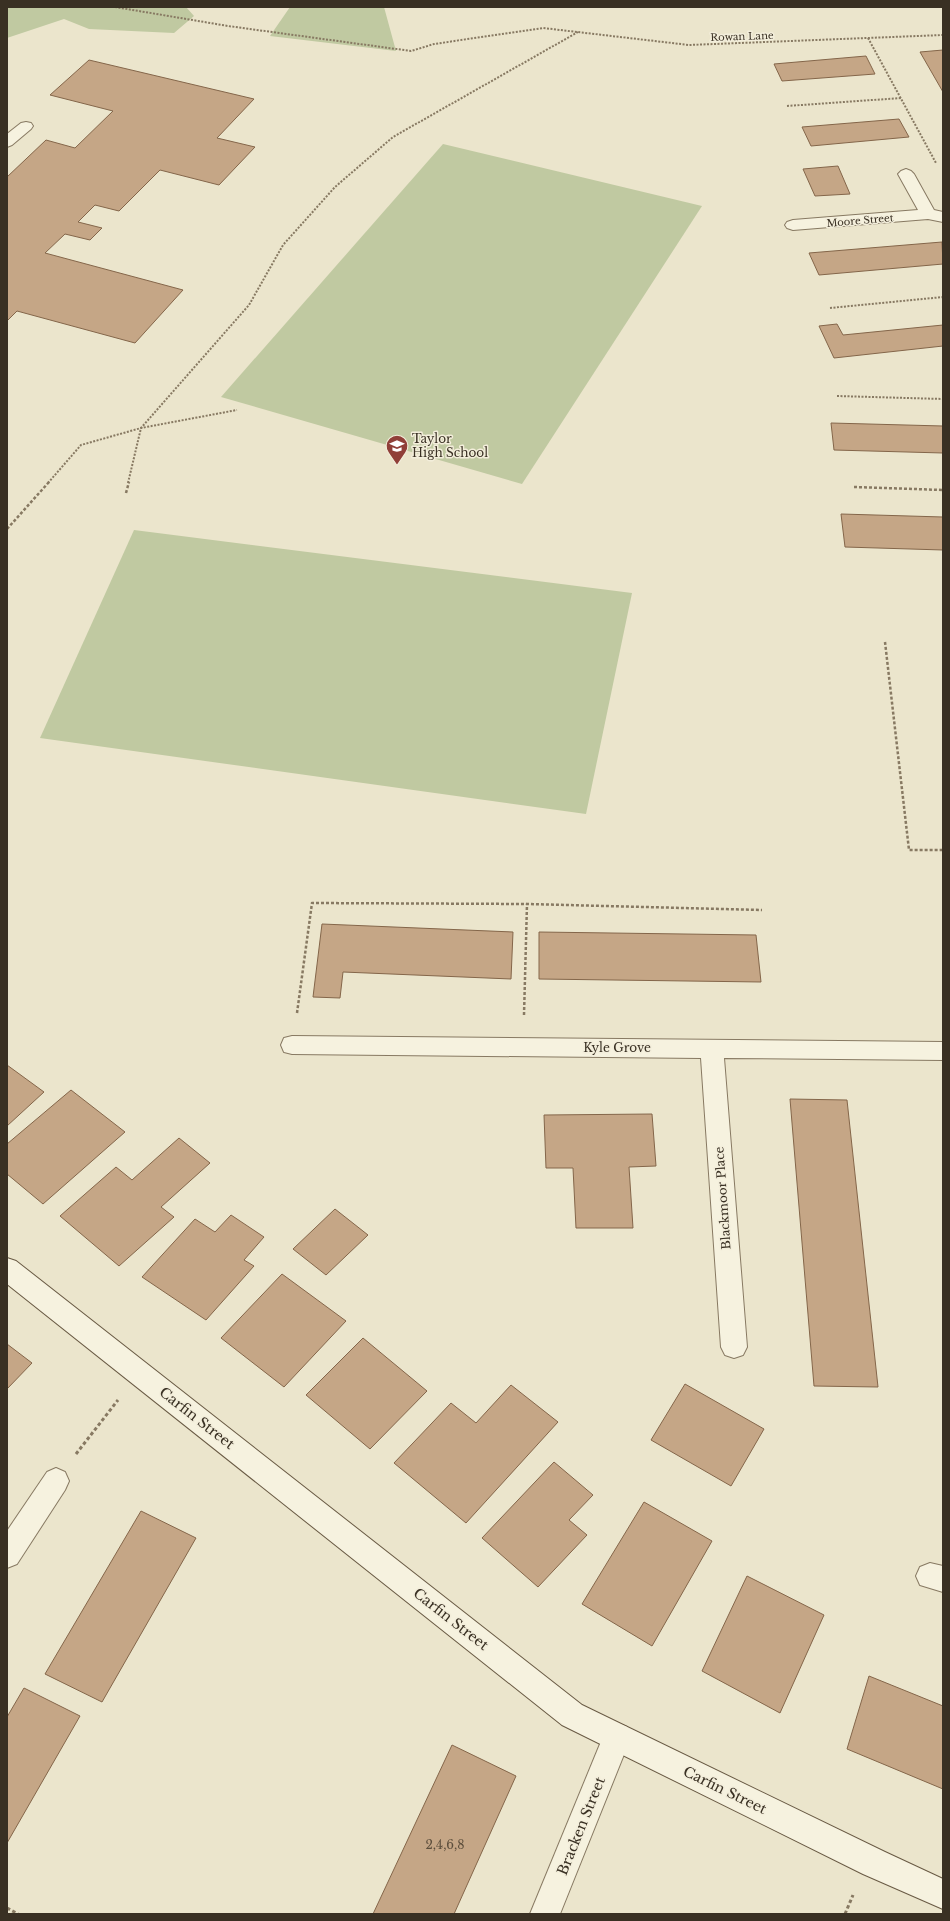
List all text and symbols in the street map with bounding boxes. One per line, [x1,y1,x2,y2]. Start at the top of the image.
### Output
street label: Rowan Lane [710,29,774,44]
street label: Moore Street [826,211,894,230]
place label: Taylor High School [412,431,488,460]
school or university icon: Taylor High School [384,433,410,466]
street label: Kyle Grove [583,1040,651,1055]
street label: Blackmoor Place [711,1146,734,1250]
street label: Carfin Street [156,1383,239,1453]
street label: Carfin Street [410,1584,493,1654]
street label: Carfin Street [680,1762,770,1818]
street label: Bracken Street [553,1773,609,1878]
house number: 2,4,6,8 [425,1837,465,1852]

